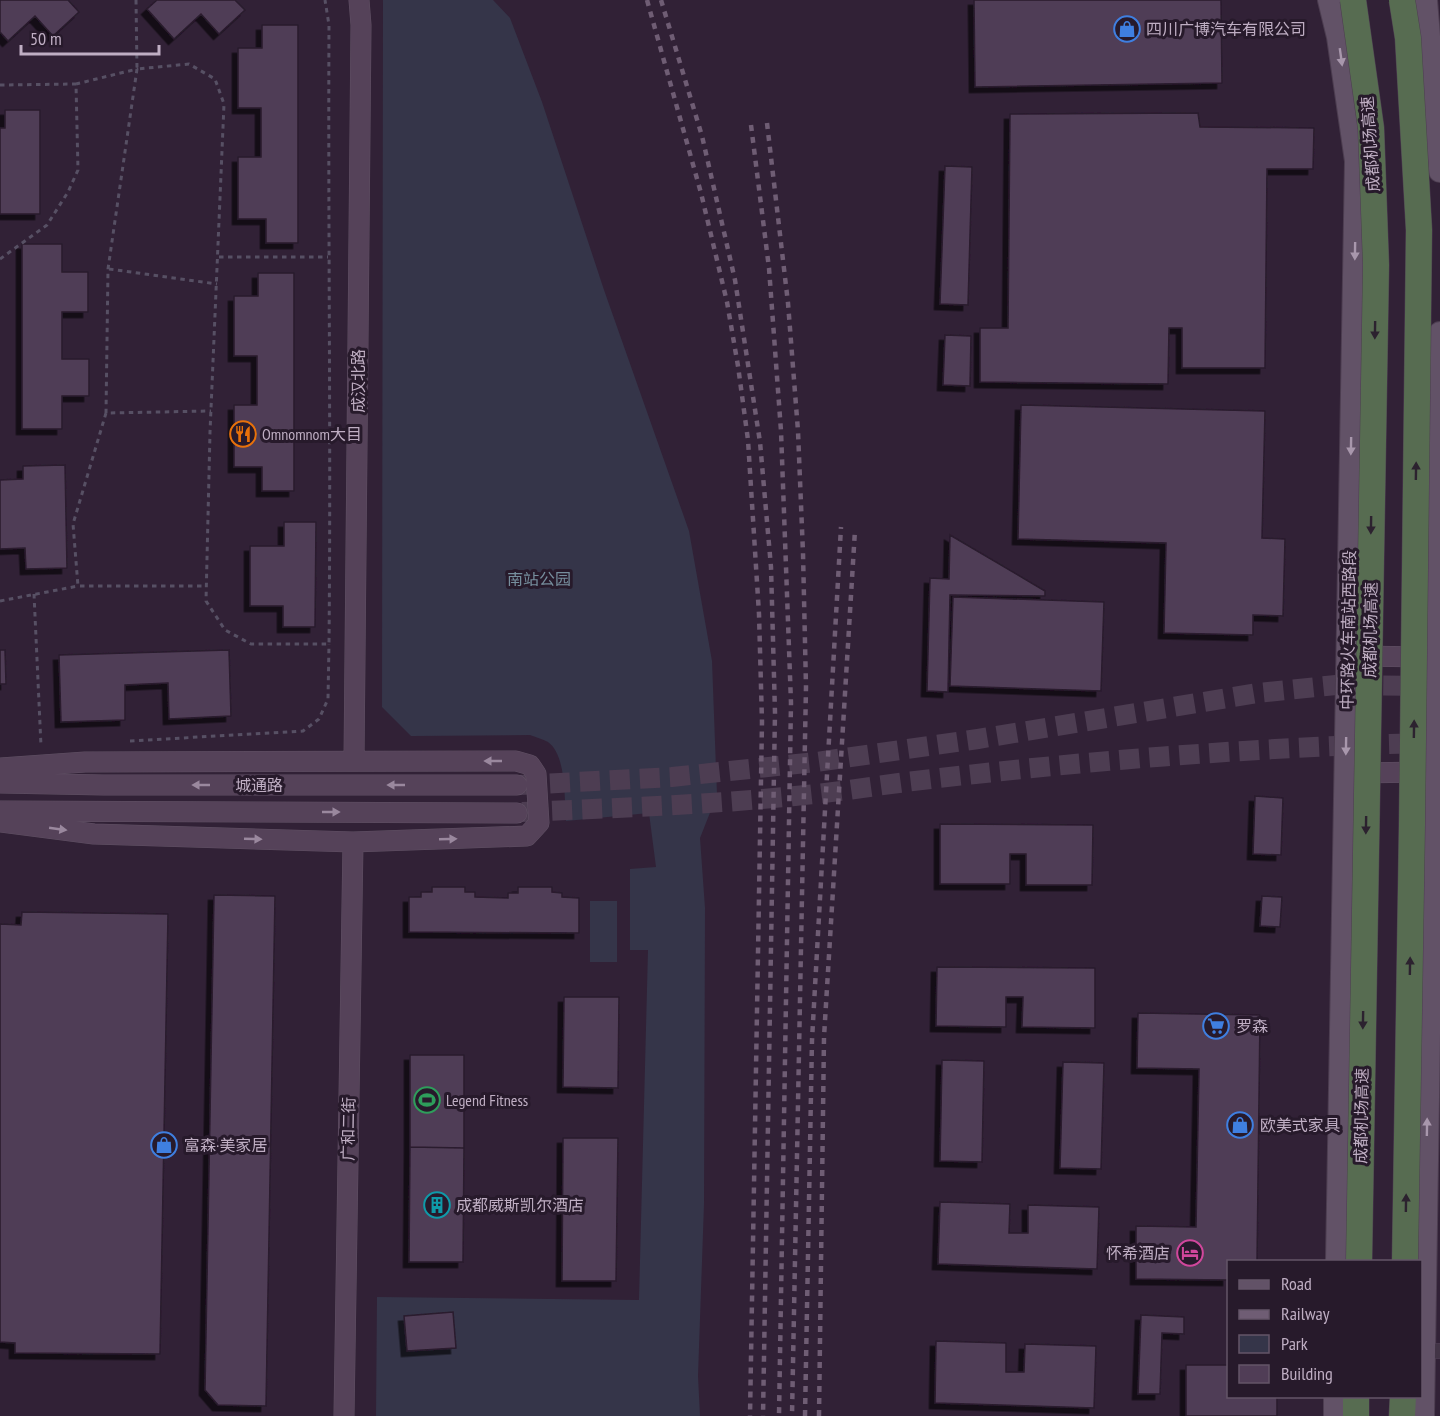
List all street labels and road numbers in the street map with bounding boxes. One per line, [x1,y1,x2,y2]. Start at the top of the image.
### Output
street label: 成都机场高速 [1357,95,1383,193]
street label: 成汉北路 [348,349,368,413]
street label: 中环路火车南站西路段 [1337,550,1359,710]
street label: 成都机场高速 [1359,582,1381,678]
street label: 城通路 [235,775,283,795]
street label: 成都机场高速 [1350,1068,1372,1164]
street label: 广和二街 [337,1097,359,1161]

